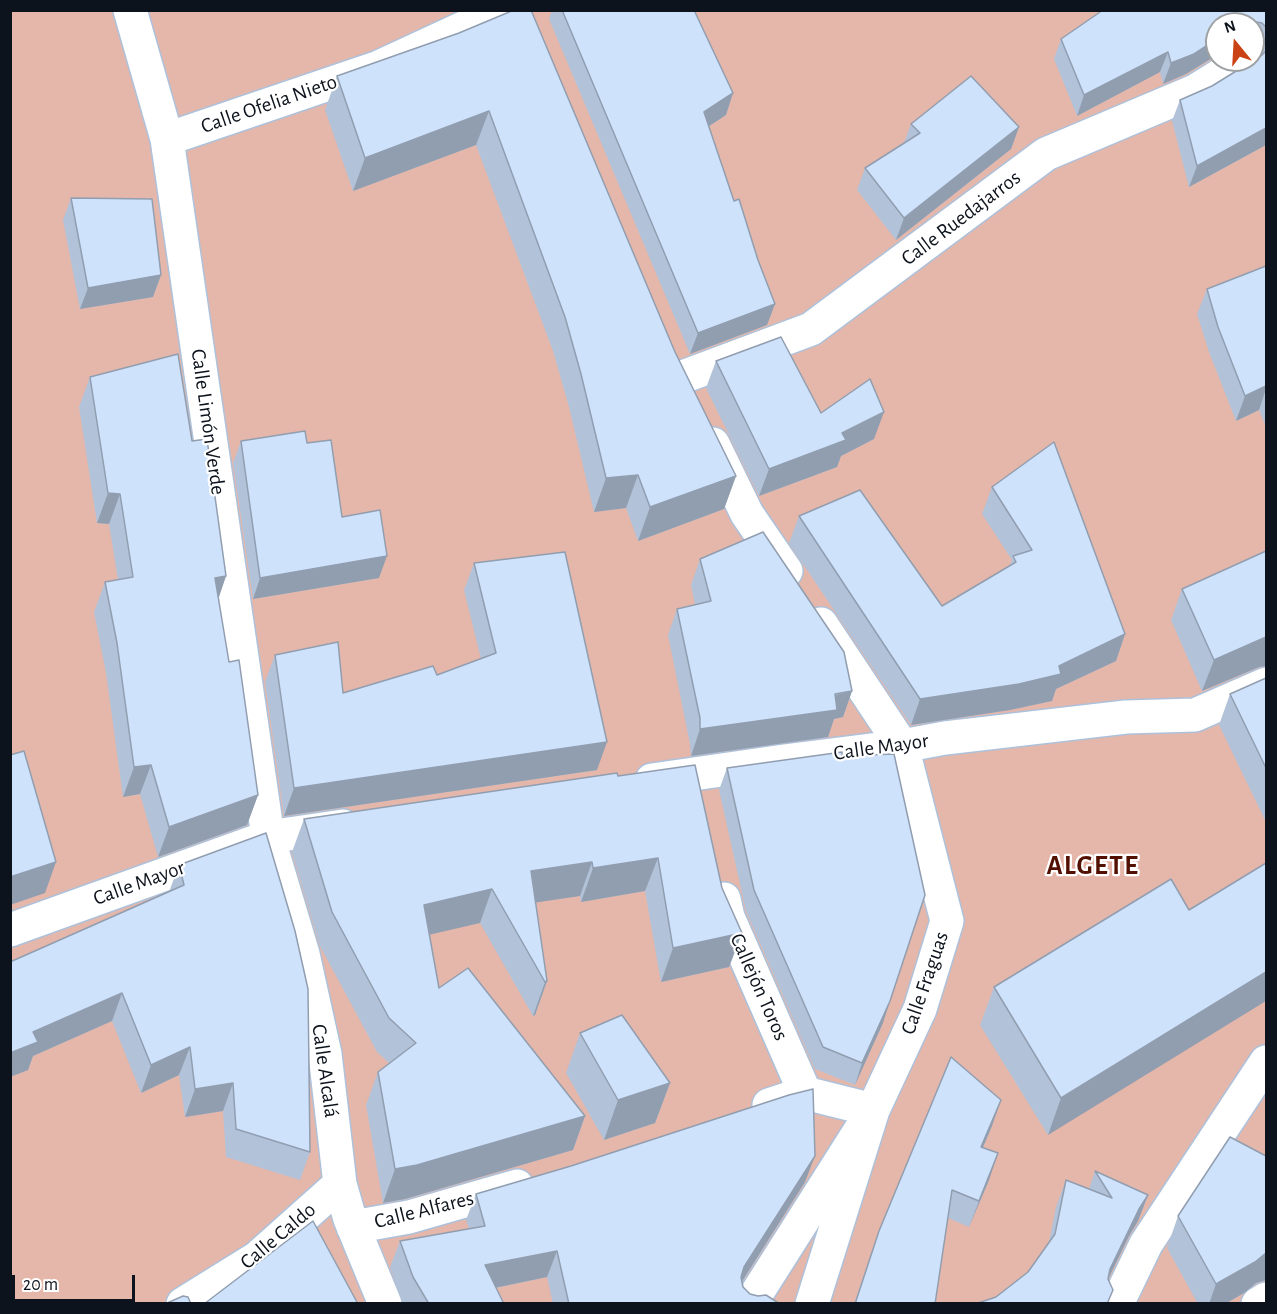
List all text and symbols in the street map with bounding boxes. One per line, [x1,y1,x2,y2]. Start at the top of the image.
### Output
north arrow [1205,12,1265,72]
text: N [1222,17,1238,36]
street label: Calle Ofelia Nieto [198,69,340,139]
street label: Calle Ruedajarros [896,165,1026,271]
street label: Calle Limón Verde [185,347,231,497]
street label: Calle Mayor [832,728,930,766]
district label: ALGETE [1046,850,1140,882]
street label: Calle Mayor [90,855,188,911]
street label: Calle Fraguas [896,928,954,1038]
street label: Callejón Toros [724,930,794,1044]
street label: Calle Alcalá [306,1023,344,1119]
street label: Calle Alfares [372,1186,476,1234]
street label: Calle Caldo [235,1197,321,1275]
scale bar [15,1263,138,1301]
text: 20 m [23,1276,58,1294]

